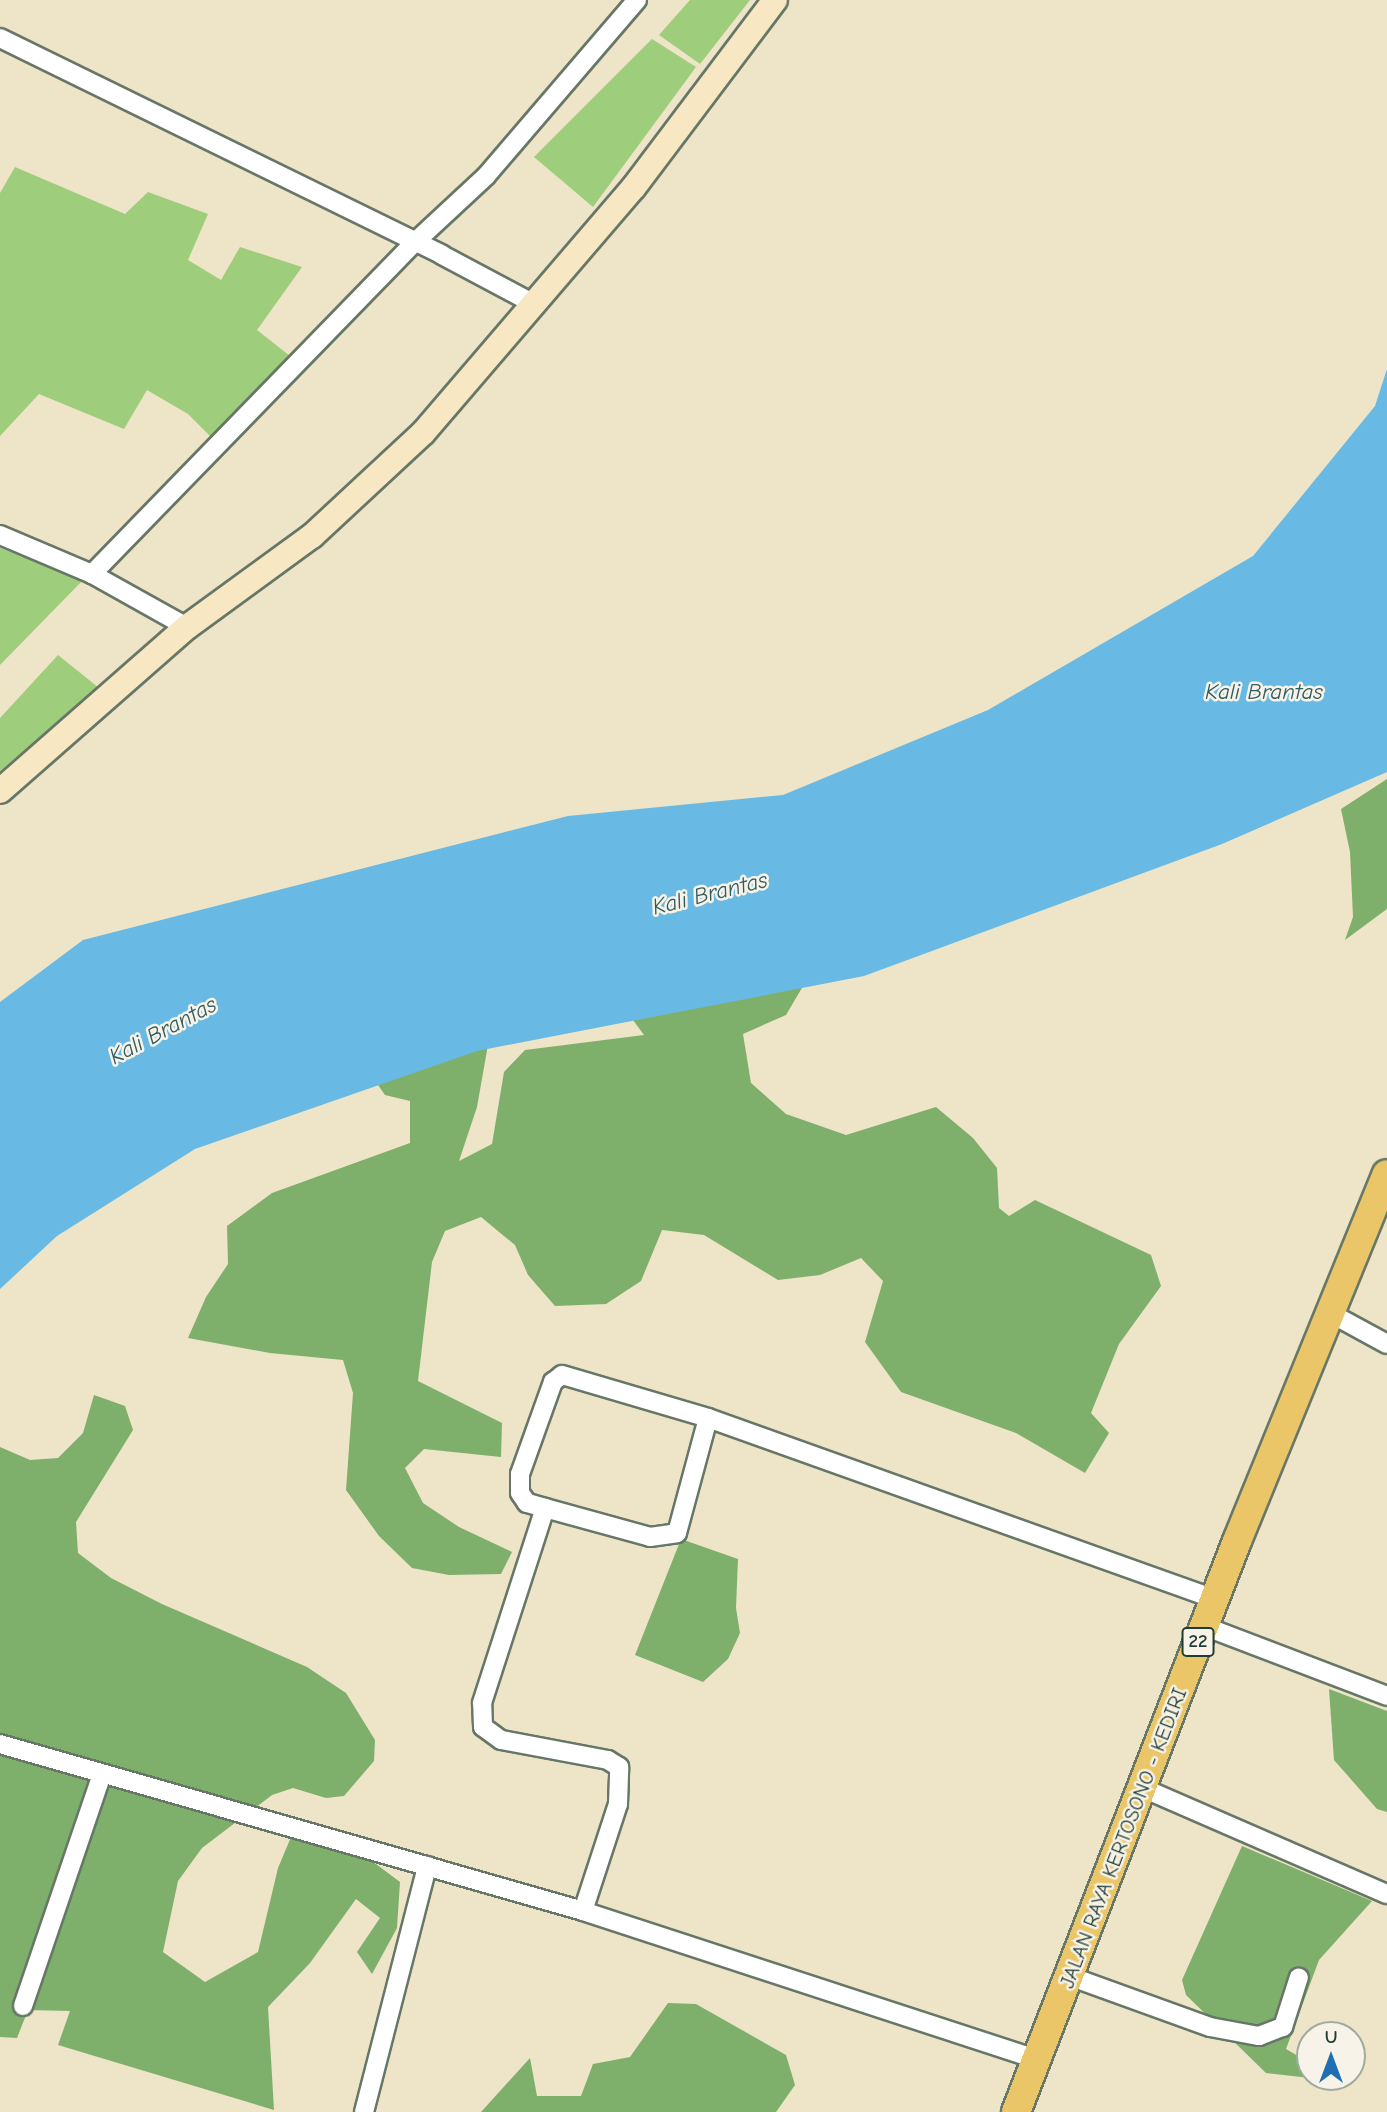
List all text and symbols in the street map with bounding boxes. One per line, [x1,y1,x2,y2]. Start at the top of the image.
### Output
water label: Kali Brantas [1205,678,1323,706]
water label: Kali Brantas [649,866,771,922]
water label: Kali Brantas [105,991,221,1071]
road number: 22 [1180,1626,1216,1658]
street label: JALAN RAYA KERTOSONO - KEDIRI [1054,1684,1192,1992]
north arrow [1296,2021,1366,2091]
text: U [1325,2026,1337,2048]

